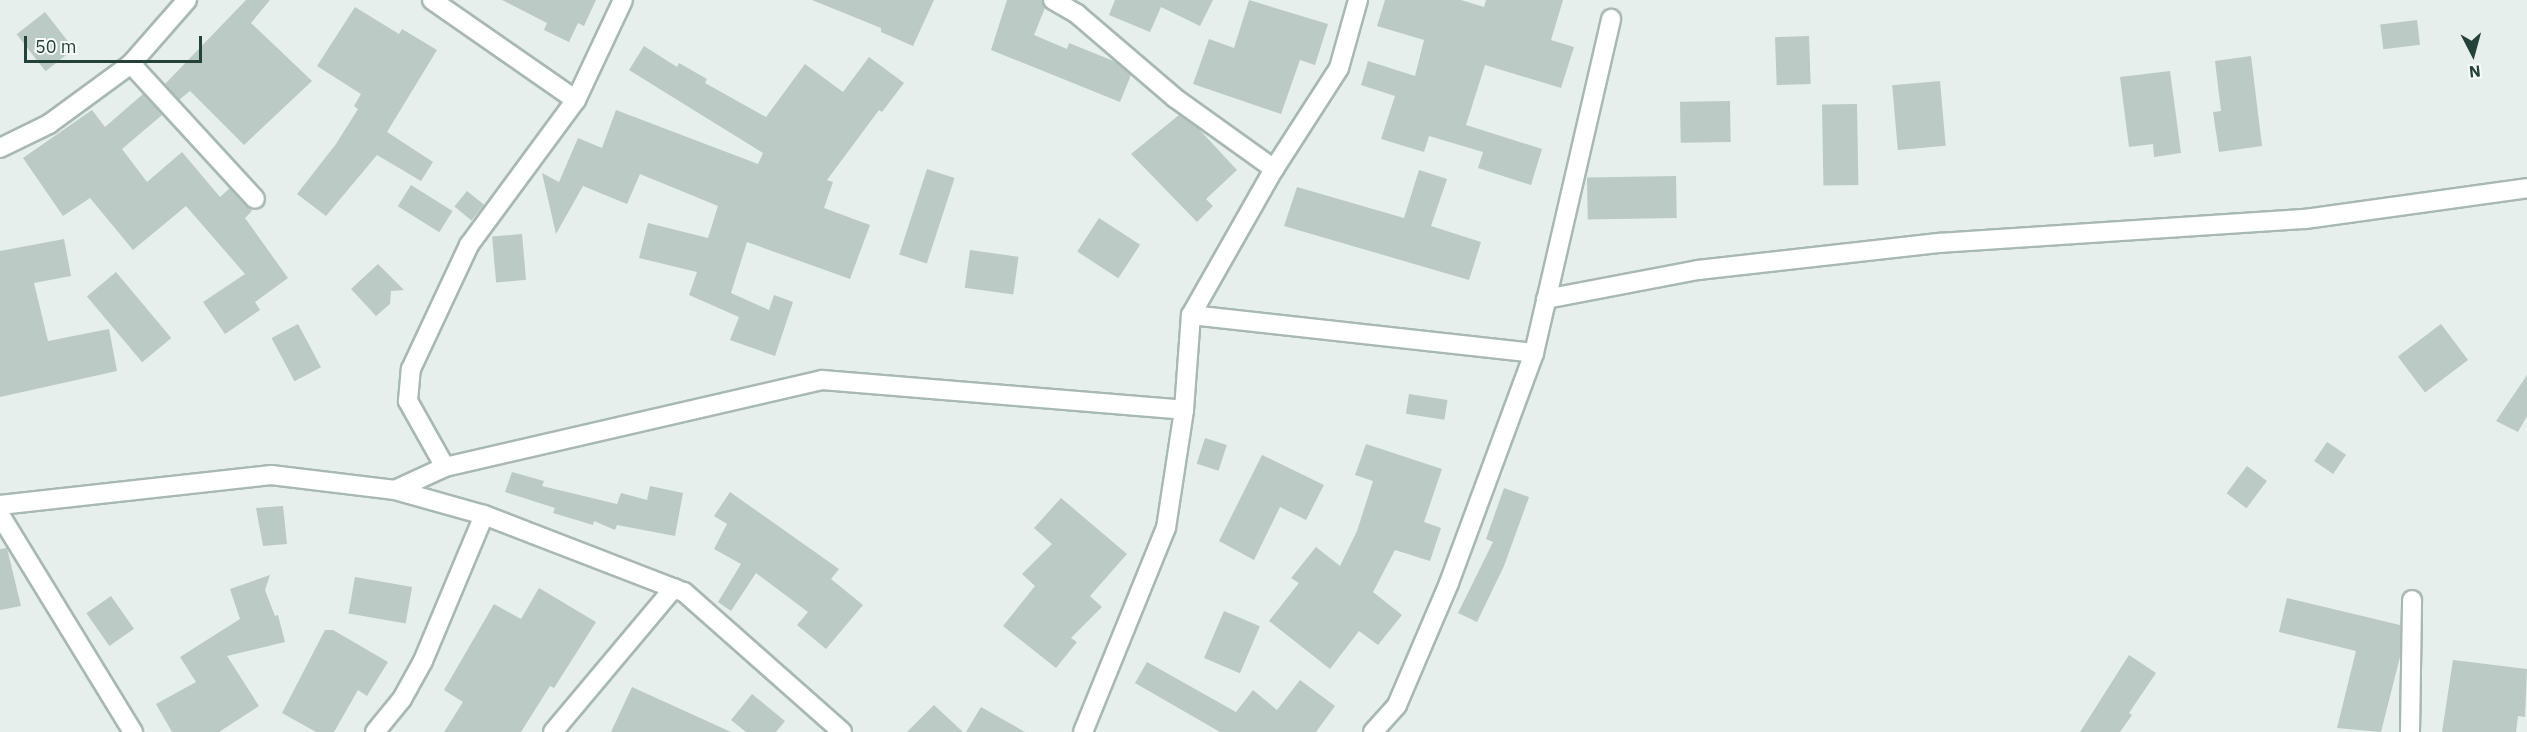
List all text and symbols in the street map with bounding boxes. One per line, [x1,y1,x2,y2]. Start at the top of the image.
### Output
scale bar [27,24,206,62]
north arrow [2443,24,2503,84]
text: 50 m [35,35,77,58]
text: N [2468,61,2482,82]

